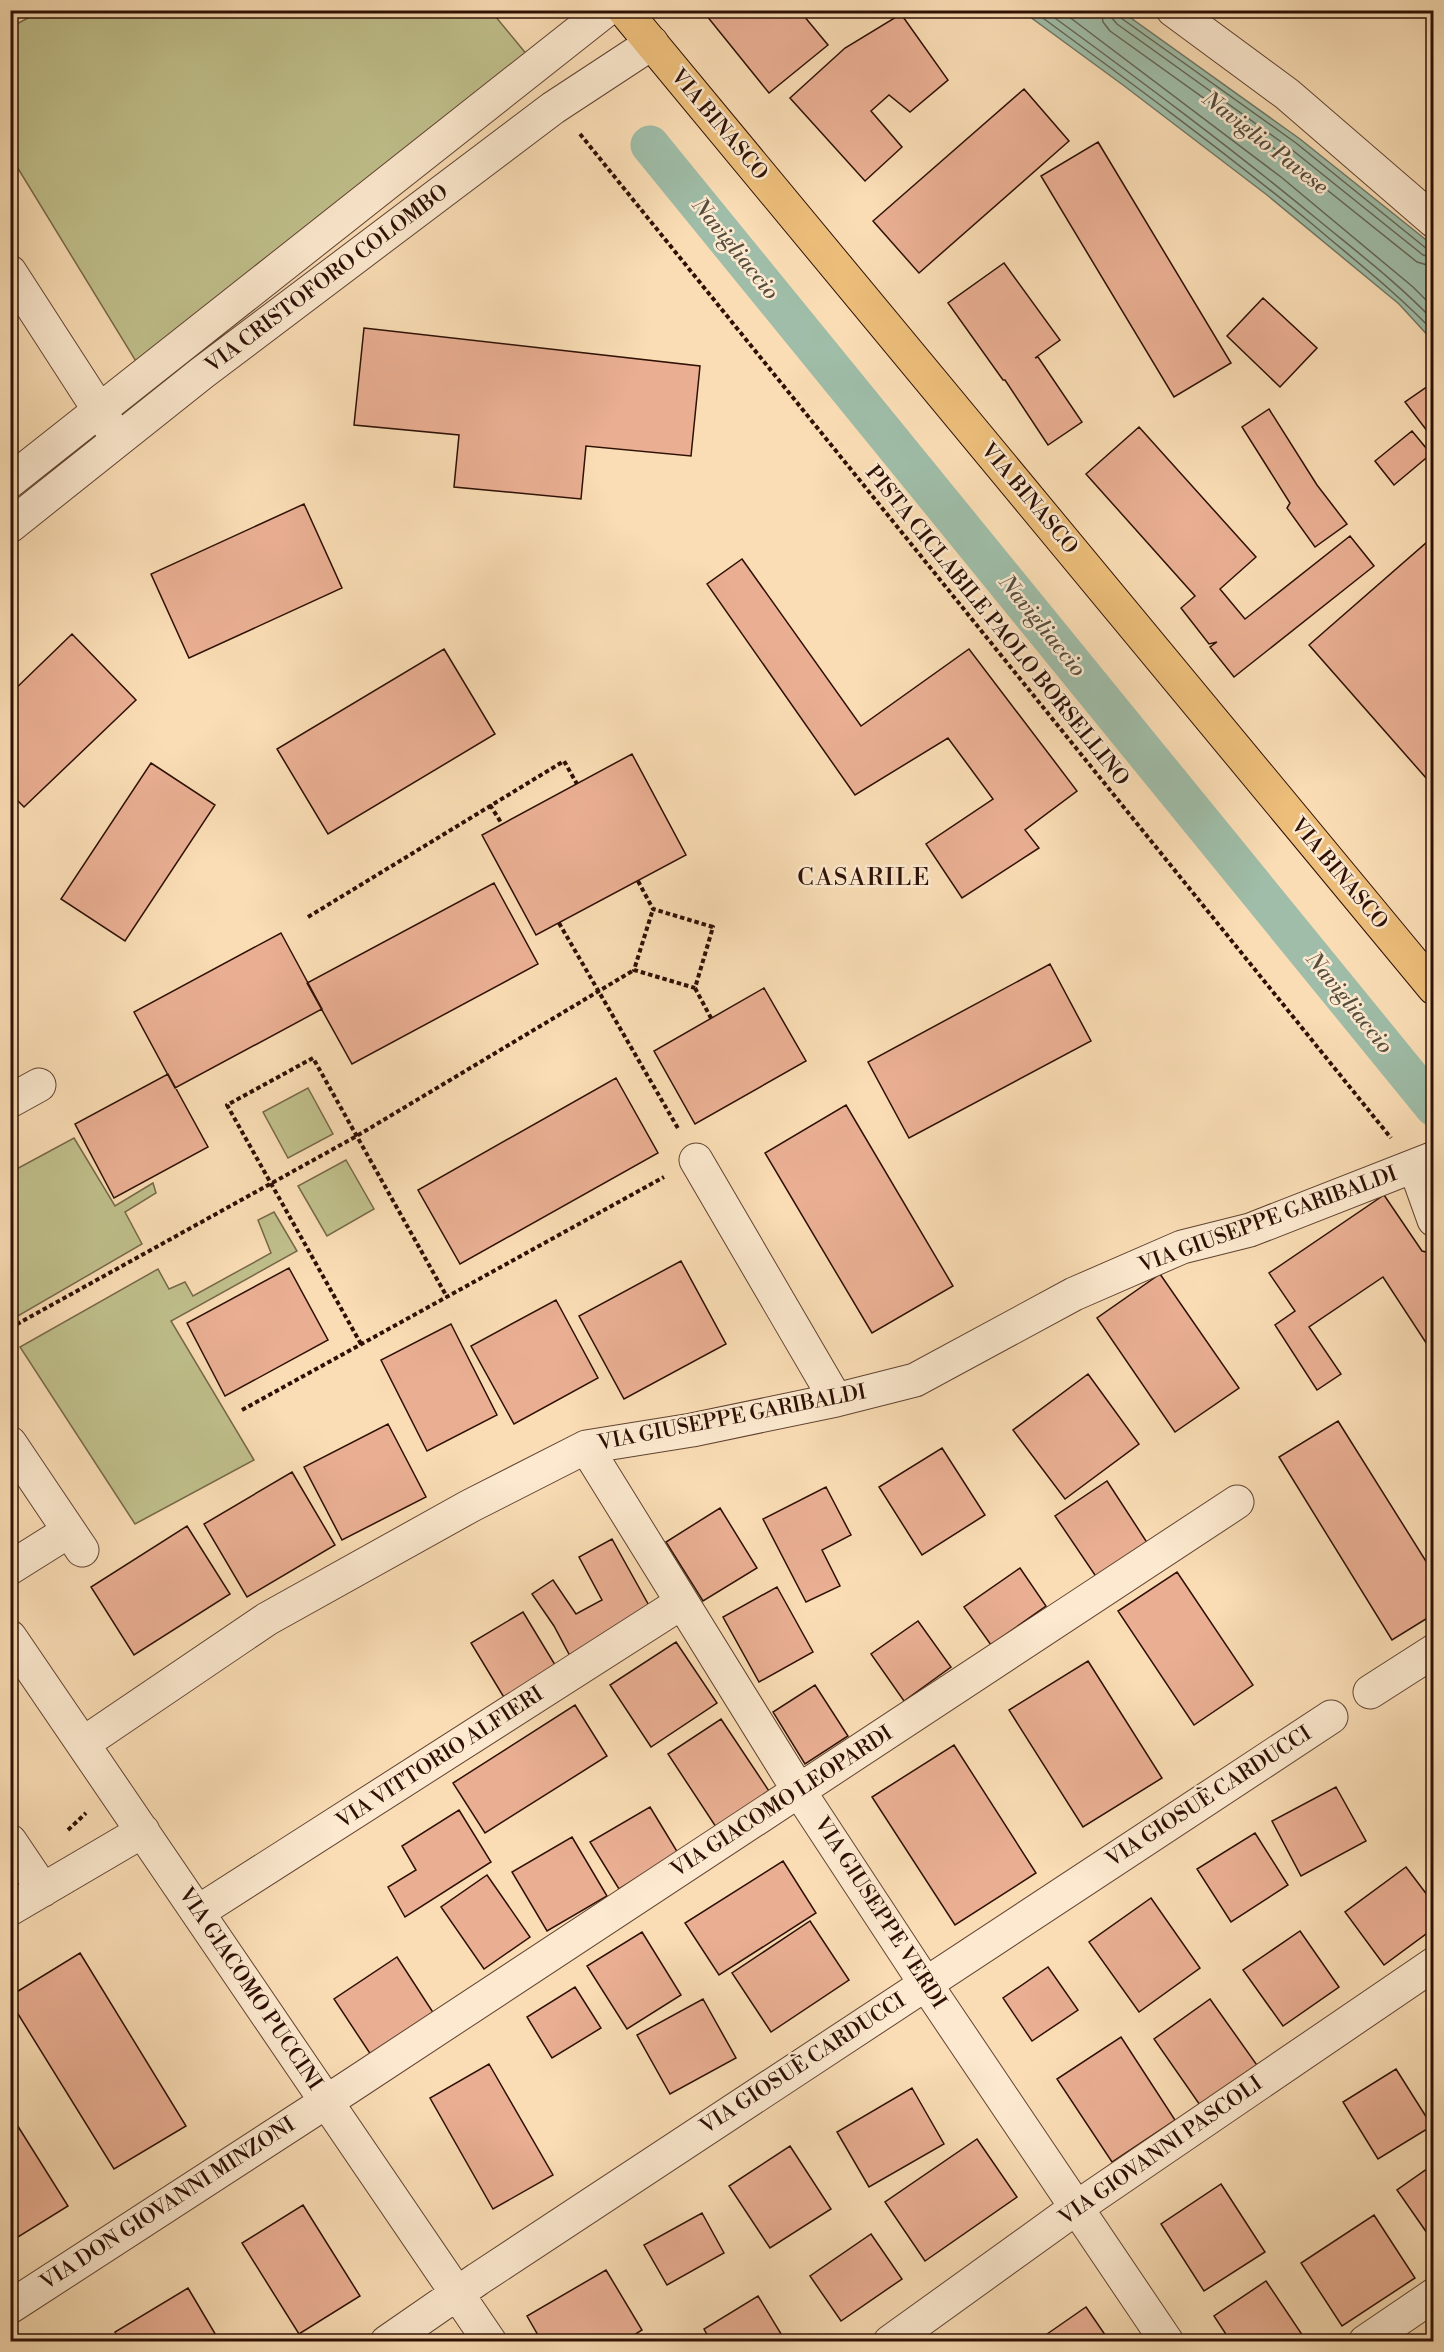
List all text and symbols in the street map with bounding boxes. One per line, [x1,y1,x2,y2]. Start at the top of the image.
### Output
street label: VIA BINASCO [664,63,773,186]
water label: Naviglio Pavese [1196,85,1333,201]
street label: VIA CRISTOFORO COLOMBO [200,179,454,379]
water label: Navigliaccio [685,192,784,305]
street label: VIA BINASCO [974,437,1083,560]
street label: PISTA CICLABILE PAOLO BORSELLINO [860,461,1134,791]
water label: Navigliaccio [992,569,1091,682]
street label: VIA BINASCO [1284,812,1393,935]
district label: CASARILE [797,863,931,893]
water label: Navigliaccio [1299,946,1398,1059]
street label: VIA GIUSEPPE GARIBALDI [1134,1161,1401,1279]
street label: VIA GIUSEPPE GARIBALDI [595,1379,868,1457]
street label: VIA VITTORIO ALFIERI [331,1681,548,1835]
street label: VIA GIOSUÈ CARDUCCI [1100,1719,1316,1874]
street label: VIA GIACOMO LEOPARDI [666,1721,898,1884]
street label: VIA GIUSEPPE VERDI [808,1812,952,2014]
street label: VIA GIACOMO PUCCINI [172,1882,327,2095]
street label: VIA GIOSUÈ CARDUCCI [694,1986,910,2141]
street label: VIA GIOVANNI PASCOLI [1054,2071,1268,2232]
street label: VIA DON GIOVANNI MINZONI [35,2112,300,2297]

